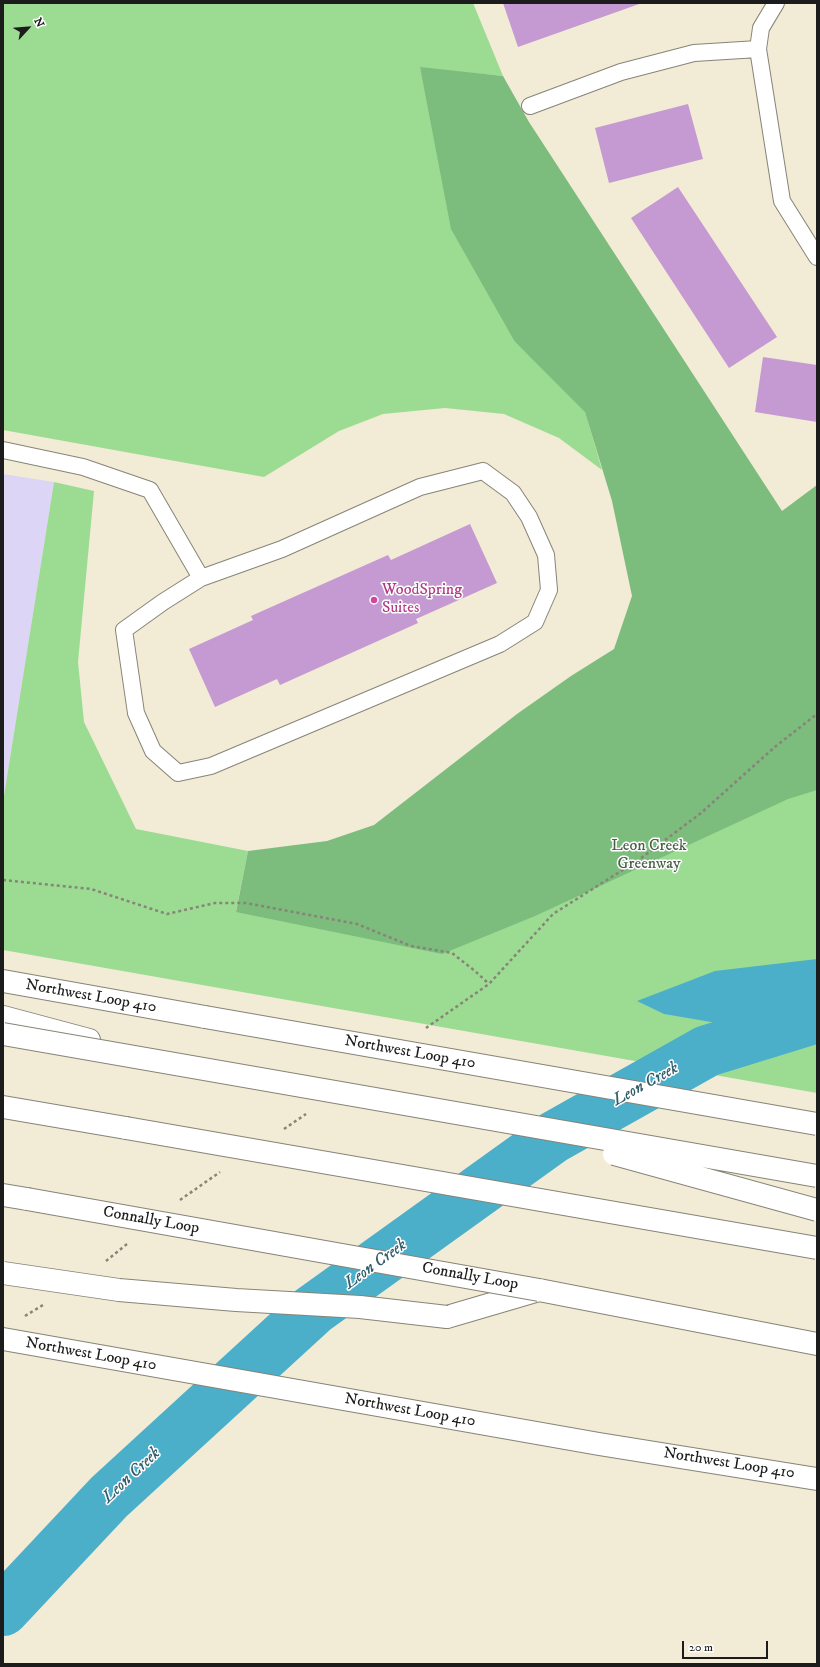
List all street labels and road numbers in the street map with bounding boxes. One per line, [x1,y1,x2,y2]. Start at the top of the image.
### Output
street label: Northwest Loop 410 [24,976,158,1018]
street label: Northwest Loop 410 [343,1032,477,1074]
street label: Connally Loop [101,1203,201,1239]
street label: Connally Loop [420,1259,520,1295]
street label: Northwest Loop 410 [24,1334,158,1376]
street label: Northwest Loop 410 [343,1390,477,1432]
street label: Northwest Loop 410 [662,1444,796,1484]

